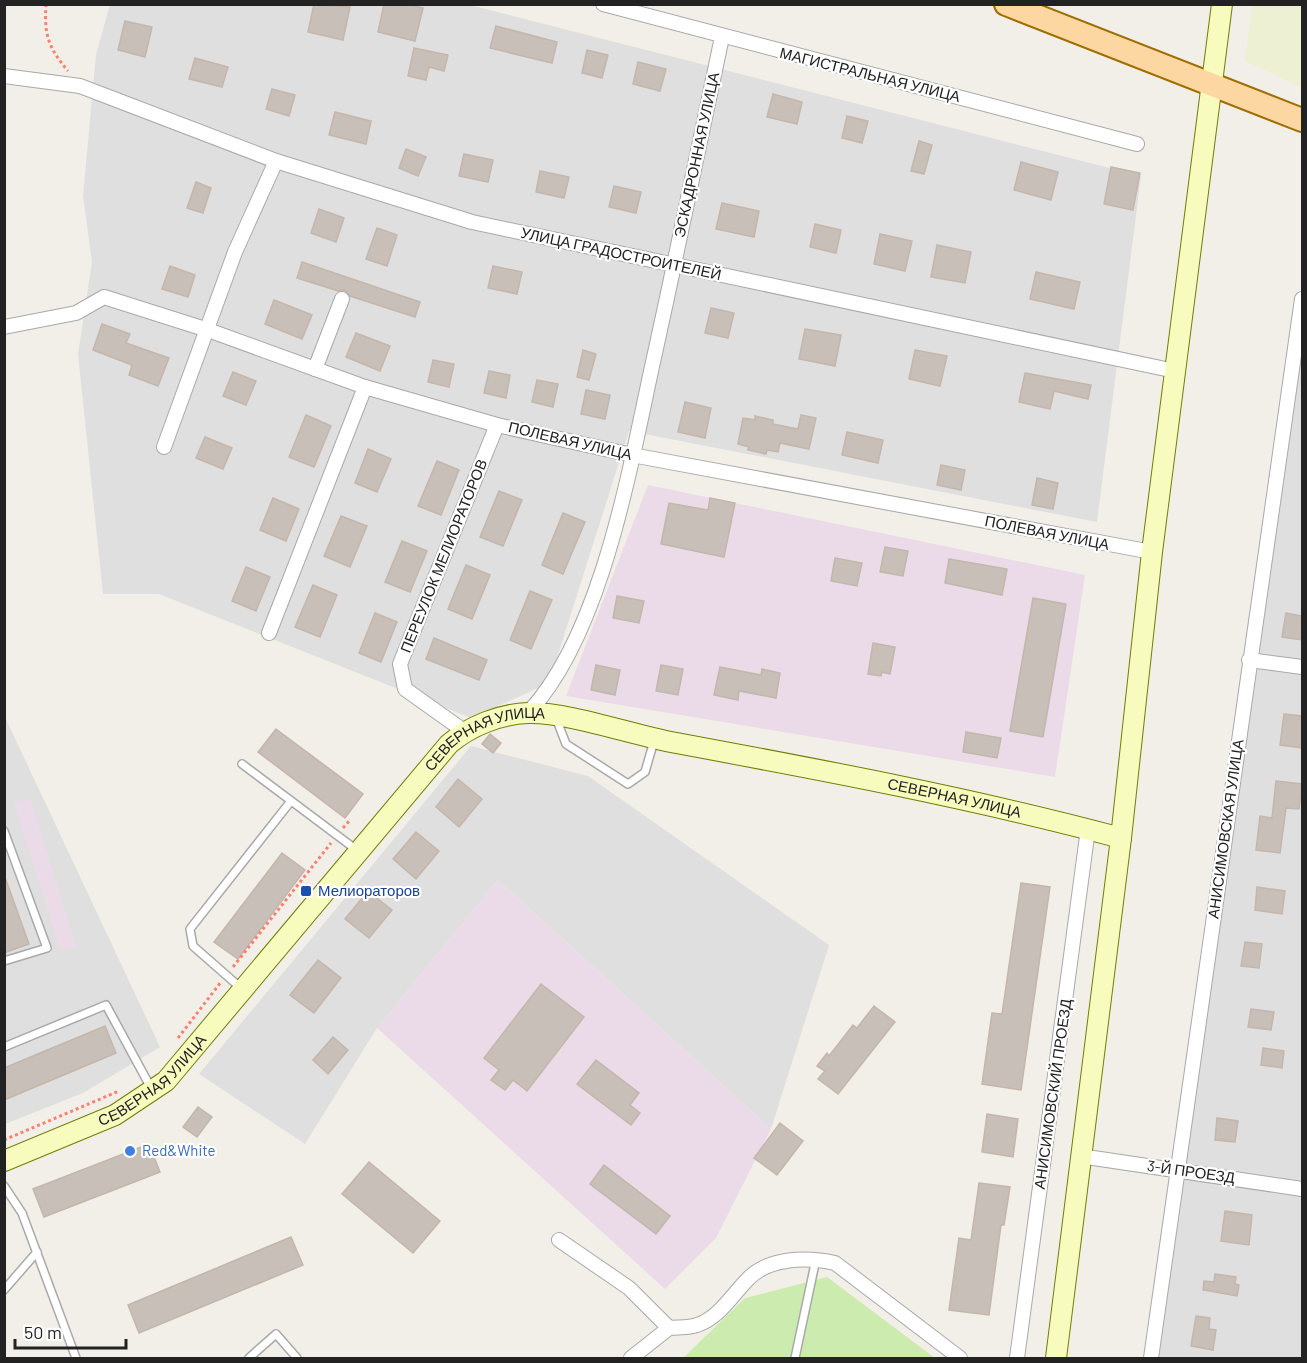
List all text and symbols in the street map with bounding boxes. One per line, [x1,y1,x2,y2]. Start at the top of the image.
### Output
street label: МАГИСТРАЛЬНАЯ УЛИЦА [778,43,962,105]
street label: ЭСКАДРОННАЯ УЛИЦА [670,70,722,239]
street label: УЛИЦА ГРАДОСТРОИТЕЛЕЙ [519,223,723,283]
street label: ПОЛЕВАЯ УЛИЦА [507,417,634,463]
street label: ПЕРЕУЛОК МЕЛИОРАТОРОВ [396,456,490,655]
street label: ПОЛЕВАЯ УЛИЦА [984,511,1111,553]
street label: СЕВЕРНАЯ УЛИЦА [420,703,546,774]
street label: АНИСИМОВСКАЯ УЛИЦА [1203,738,1247,920]
street label: СЕВЕРНАЯ УЛИЦА [886,774,1023,821]
place label: Мелиораторов [318,881,420,899]
marker: Мелиораторов [299,884,313,898]
street label: АНИСИМОВСКИЙ ПРОЕЗД [1030,998,1074,1190]
street label: СЕВЕРНАЯ УЛИЦА [95,1030,209,1129]
place label: Red&White [142,1141,216,1159]
marker: Red&White [123,1144,137,1158]
street label: 3-Й ПРОЕЗД [1146,1156,1236,1186]
scale bar [15,1312,126,1350]
text: 50 m [24,1321,62,1343]

